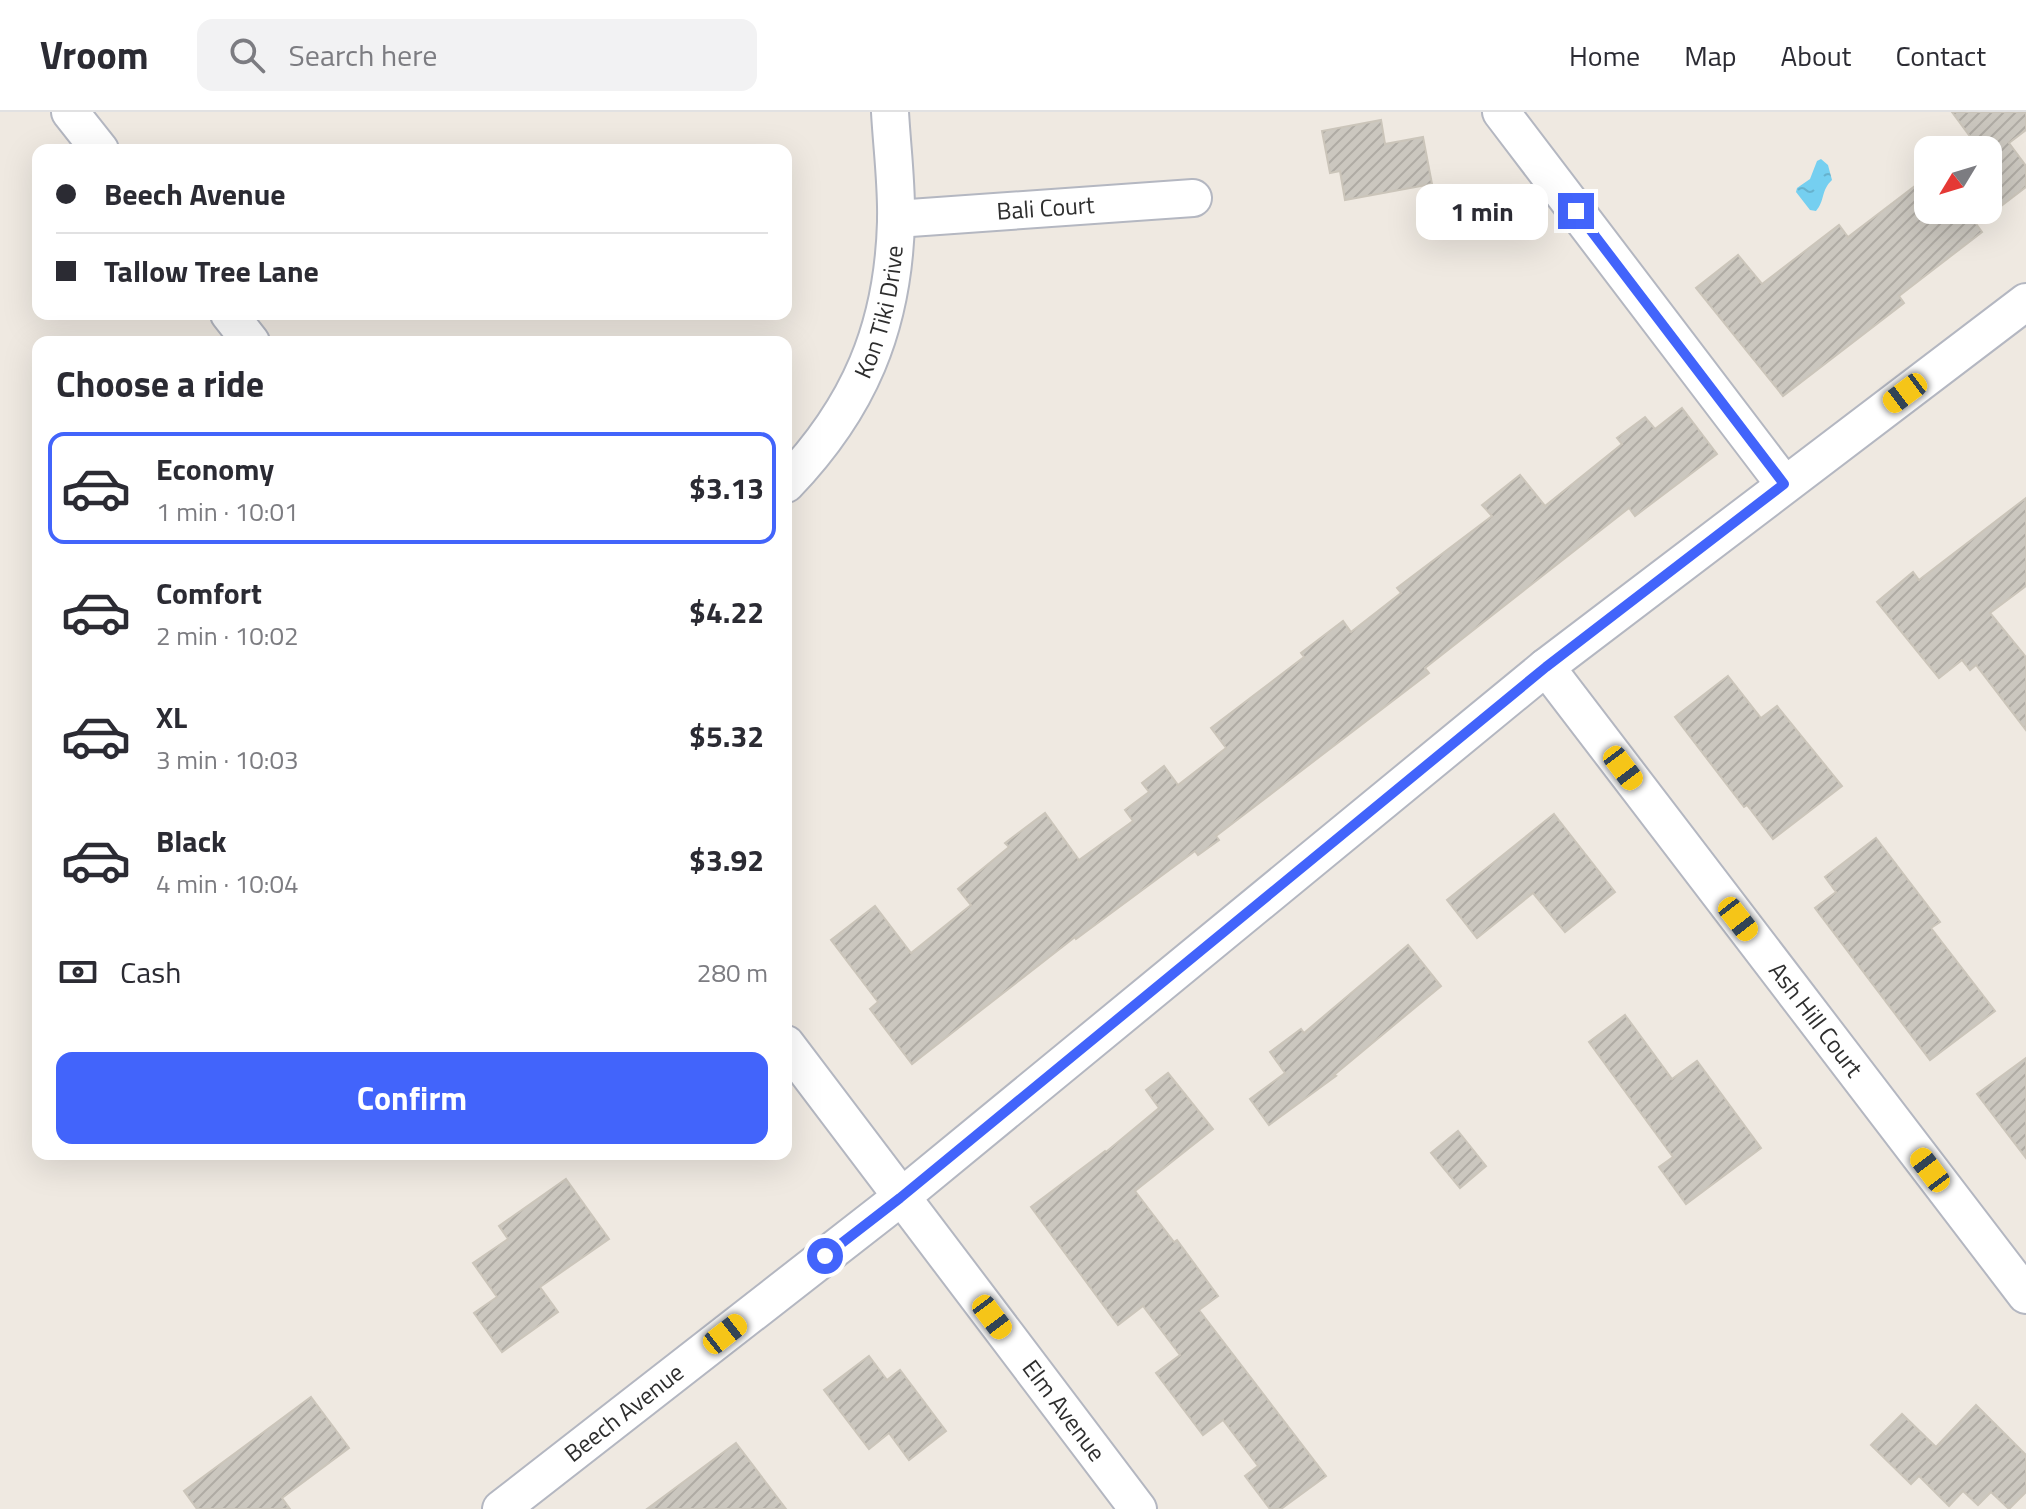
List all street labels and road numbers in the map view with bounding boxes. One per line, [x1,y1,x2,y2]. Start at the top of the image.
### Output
street label: Bali Court [995,186,1096,229]
street label: Kon Tiki Drive [844,244,912,384]
street label: Ash Hill Court [1761,954,1873,1085]
street label: Elm Avenue [1014,1352,1115,1469]
street label: Beech Avenue [556,1354,691,1470]

